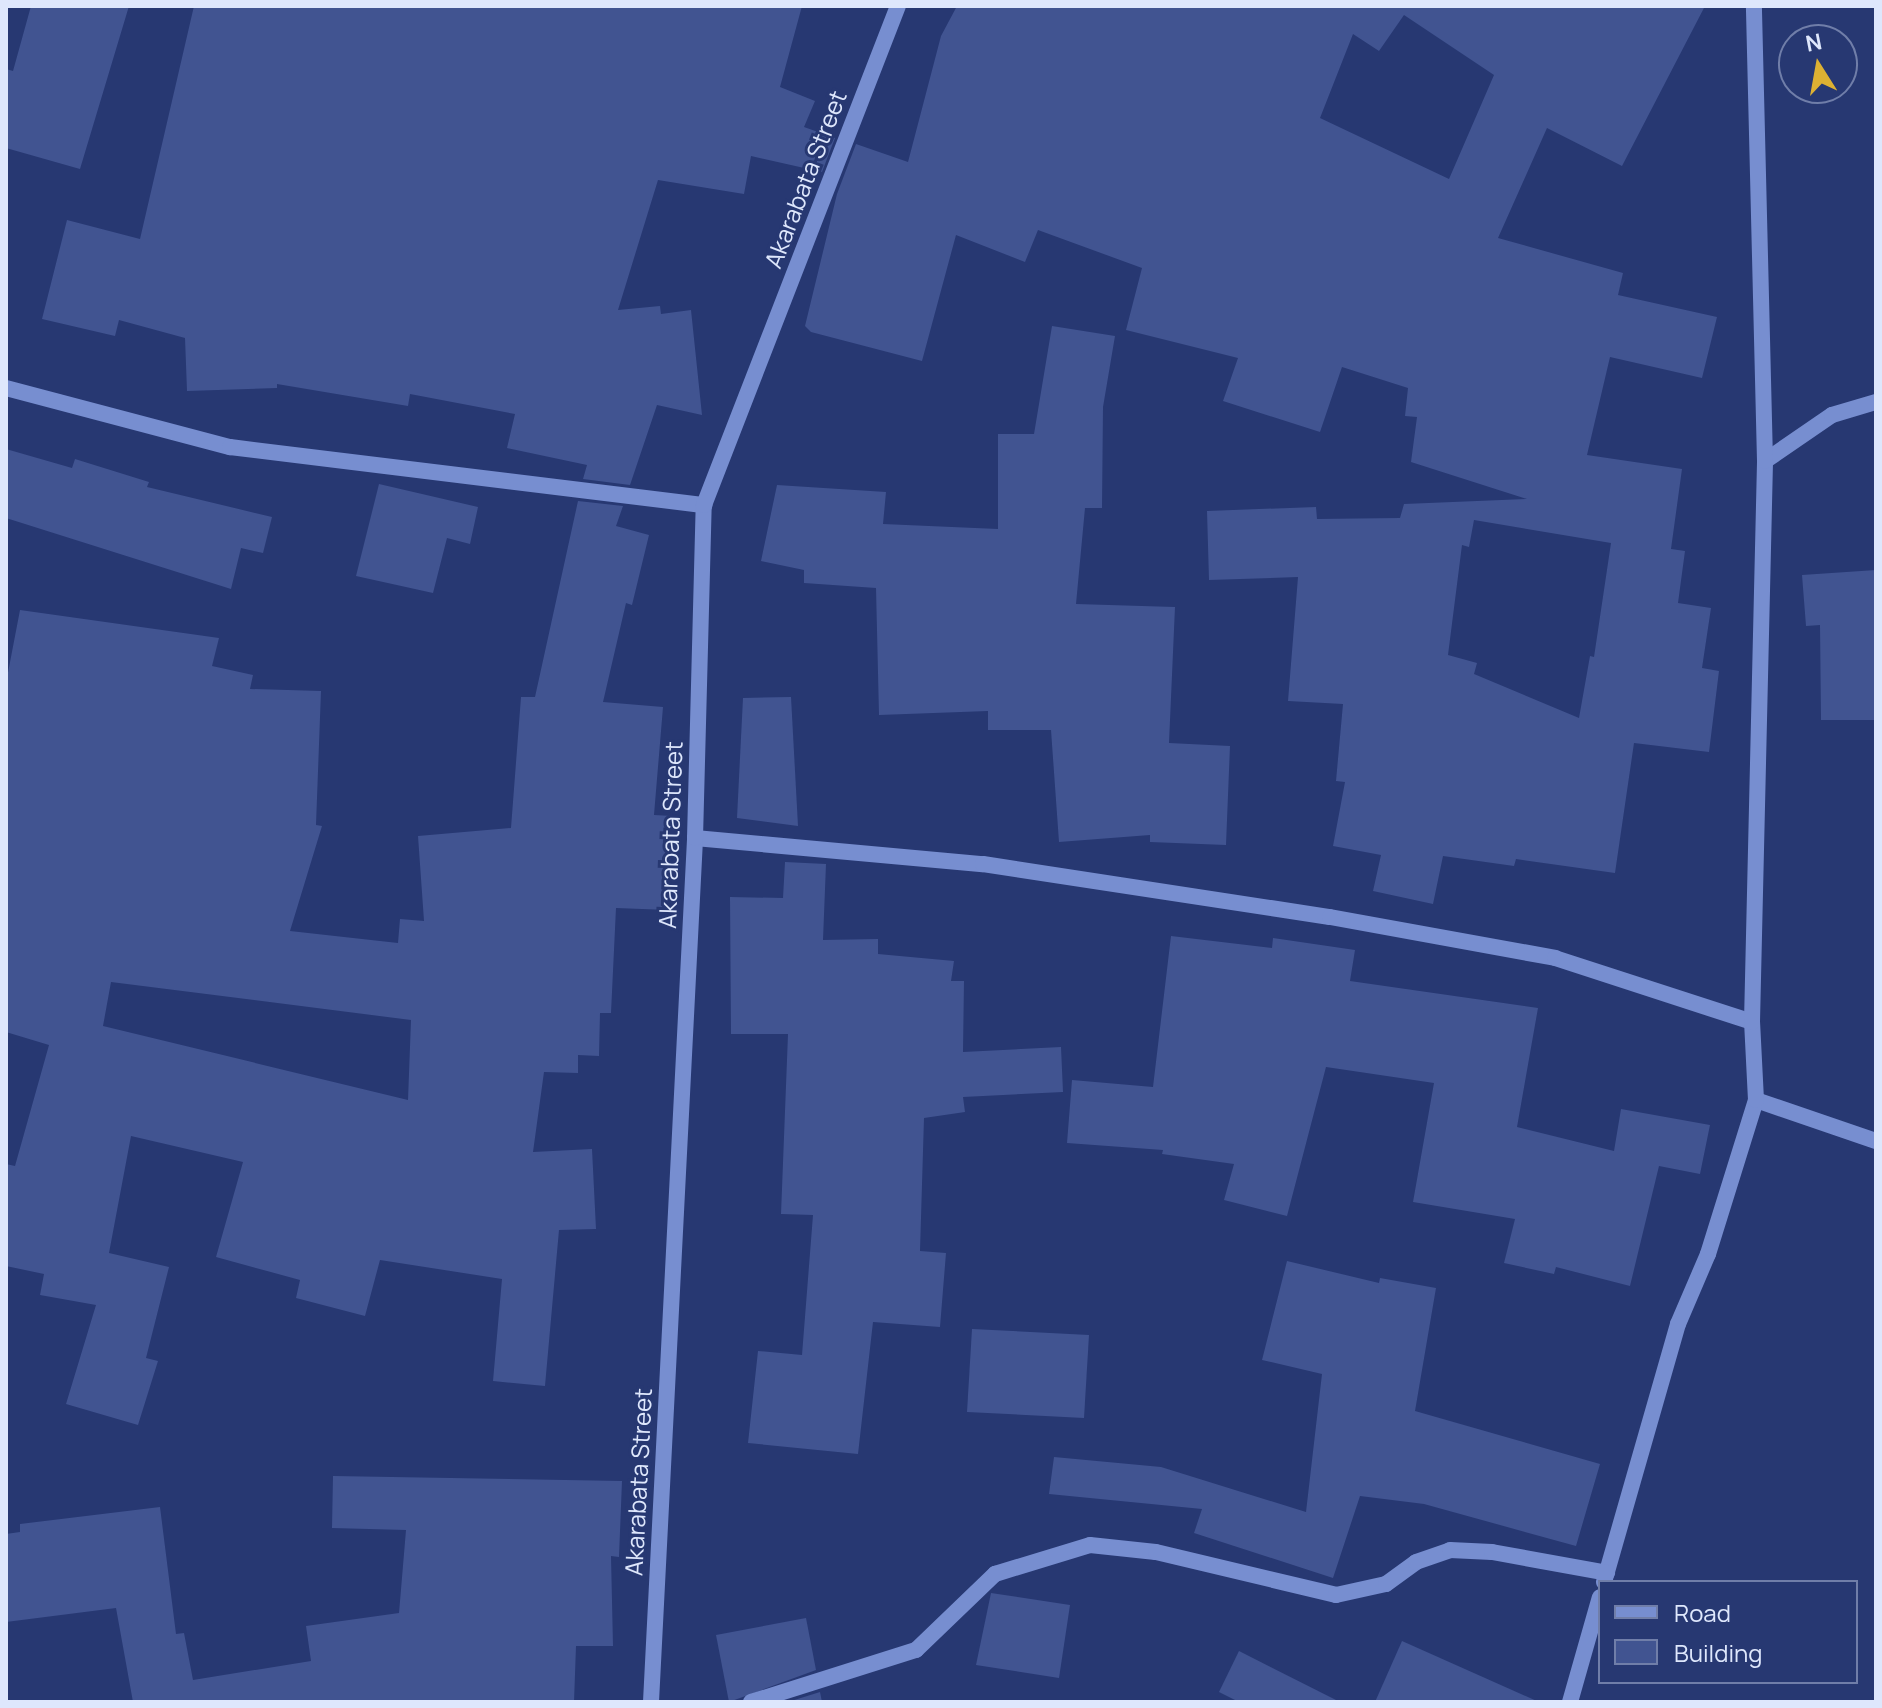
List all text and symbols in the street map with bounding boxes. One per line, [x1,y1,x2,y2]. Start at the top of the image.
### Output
north arrow [1778,24,1858,104]
text: N [1803,26,1824,59]
street label: Akarabata Street [758,86,852,272]
street label: Akarabata Street [652,741,688,929]
street label: Akarabata Street [619,1388,657,1576]
legend [1598,1580,1858,1684]
text: Road [1674,1596,1731,1629]
text: Building [1674,1636,1762,1669]

